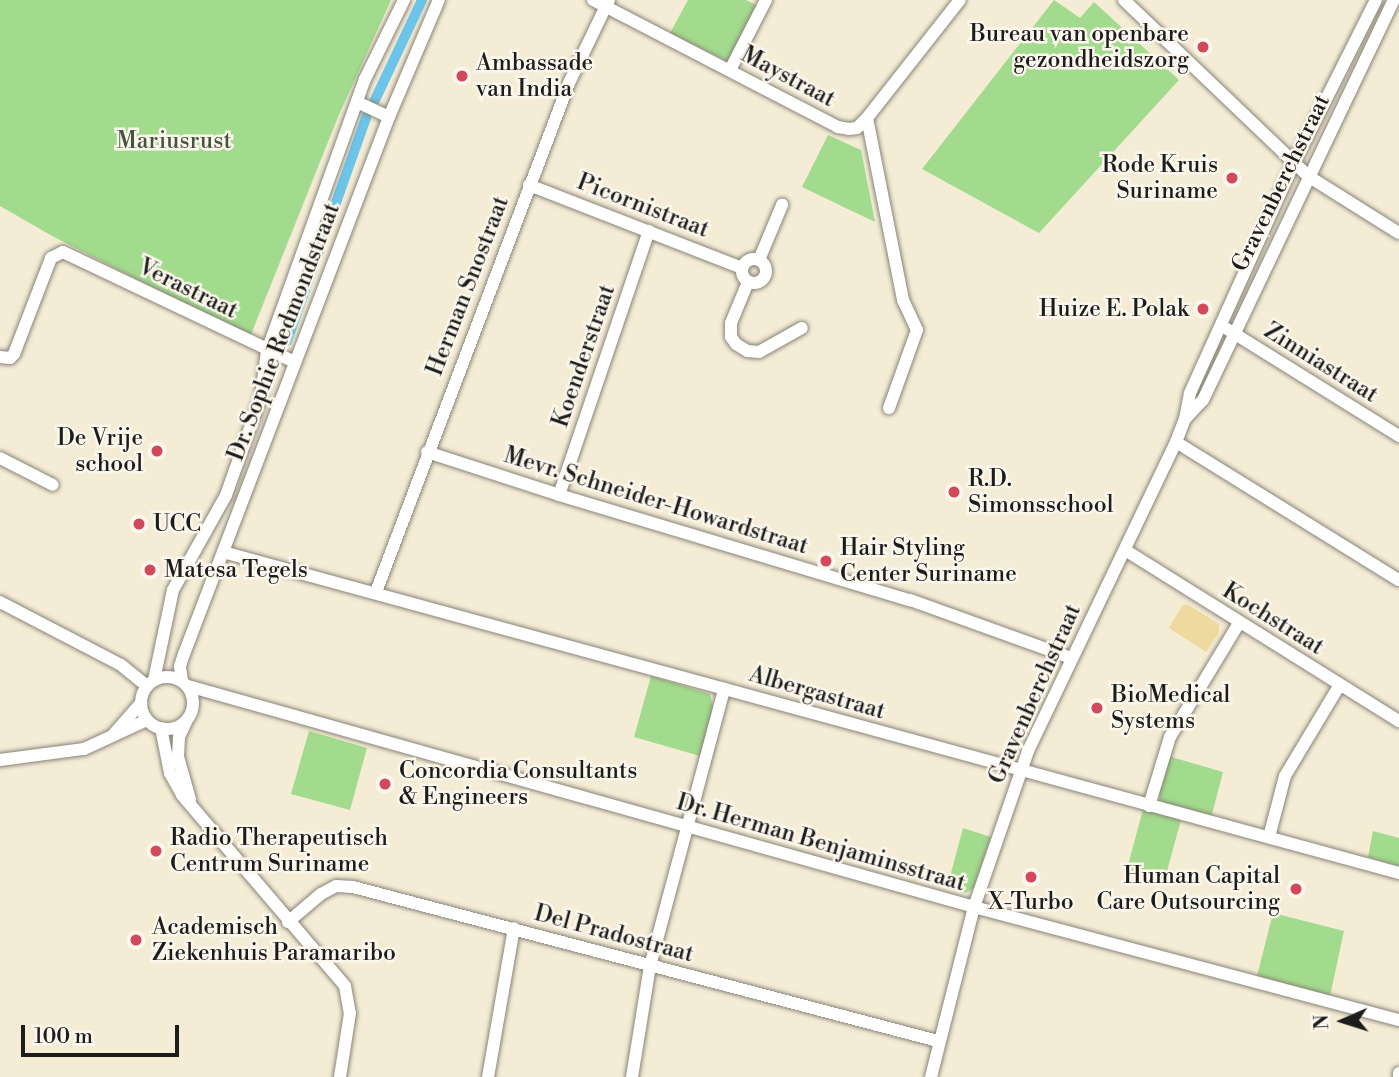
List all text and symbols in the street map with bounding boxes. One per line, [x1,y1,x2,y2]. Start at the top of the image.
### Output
place label: Bureau van openbare gezondheidszorg [970,20,1189,74]
marker: Bureau van openbare gezondheidszorg [1195,39,1211,55]
street label: Maystraat [736,41,840,113]
place label: Ambassade van India [476,49,593,103]
marker: Ambassade van India [454,68,470,84]
street label: Gravenberchstraat [1226,90,1336,276]
park label: Mariusrust [116,127,232,155]
place label: Rode Kruis Suriname [1102,151,1218,205]
street label: Picornistraat [573,168,713,244]
marker: Rode Kruis Suriname [1224,170,1240,186]
street label: Herman Snostraat [421,192,515,380]
street label: Dr. Sophie Redmondstraat [222,199,346,465]
street label: Verastraat [134,253,242,325]
street label: Koenderstraat [547,281,621,431]
place label: Huize E. Polak [1039,295,1189,323]
marker: Huize E. Polak [1195,301,1211,317]
street label: Zinniastraat [1259,317,1383,409]
place label: De Vrije school [57,424,143,478]
street label: Mevr. Schneider-Howardstraat [500,441,812,561]
marker: De Vrije school [149,443,165,459]
place label: R.D. Simonsschool [968,465,1114,519]
marker: R.D. Simonsschool [946,484,962,500]
place label: UCC [153,510,201,538]
marker: UCC [131,516,147,532]
place label: Hair Styling Center Suriname [840,534,1017,588]
marker: Hair Styling Center Suriname [818,553,834,569]
place label: Matesa Tegels [164,556,308,584]
marker: Matesa Tegels [142,562,158,578]
street label: Kochstraat [1217,577,1329,661]
street label: Gravenberchstraat [983,600,1087,788]
street label: Albergastraat [746,660,888,726]
place label: BioMedical Systems [1111,681,1230,735]
marker: BioMedical Systems [1089,700,1105,716]
place label: Concordia Consultants & Engineers [399,757,637,811]
marker: Concordia Consultants & Engineers [377,776,393,792]
street label: Dr. Herman Benjaminsstraat [673,788,969,898]
place label: Radio Therapeutisch Centrum Suriname [170,824,388,878]
marker: Radio Therapeutisch Centrum Suriname [148,843,164,859]
place label: Human Capital Care Outsourcing [1097,862,1280,916]
marker: X-Turbo [1023,869,1039,885]
marker: Human Capital Care Outsourcing [1286,879,1306,899]
place label: X-Turbo [988,888,1074,916]
street label: Del Pradostraat [531,899,697,969]
place label: Academisch Ziekenhuis Paramaribo [152,913,396,967]
marker: Academisch Ziekenhuis Paramaribo [126,930,146,950]
north arrow [1308,986,1378,1056]
scale bar [24,1010,182,1054]
text: N [1310,1014,1334,1030]
text: 100 m [34,1024,93,1050]

